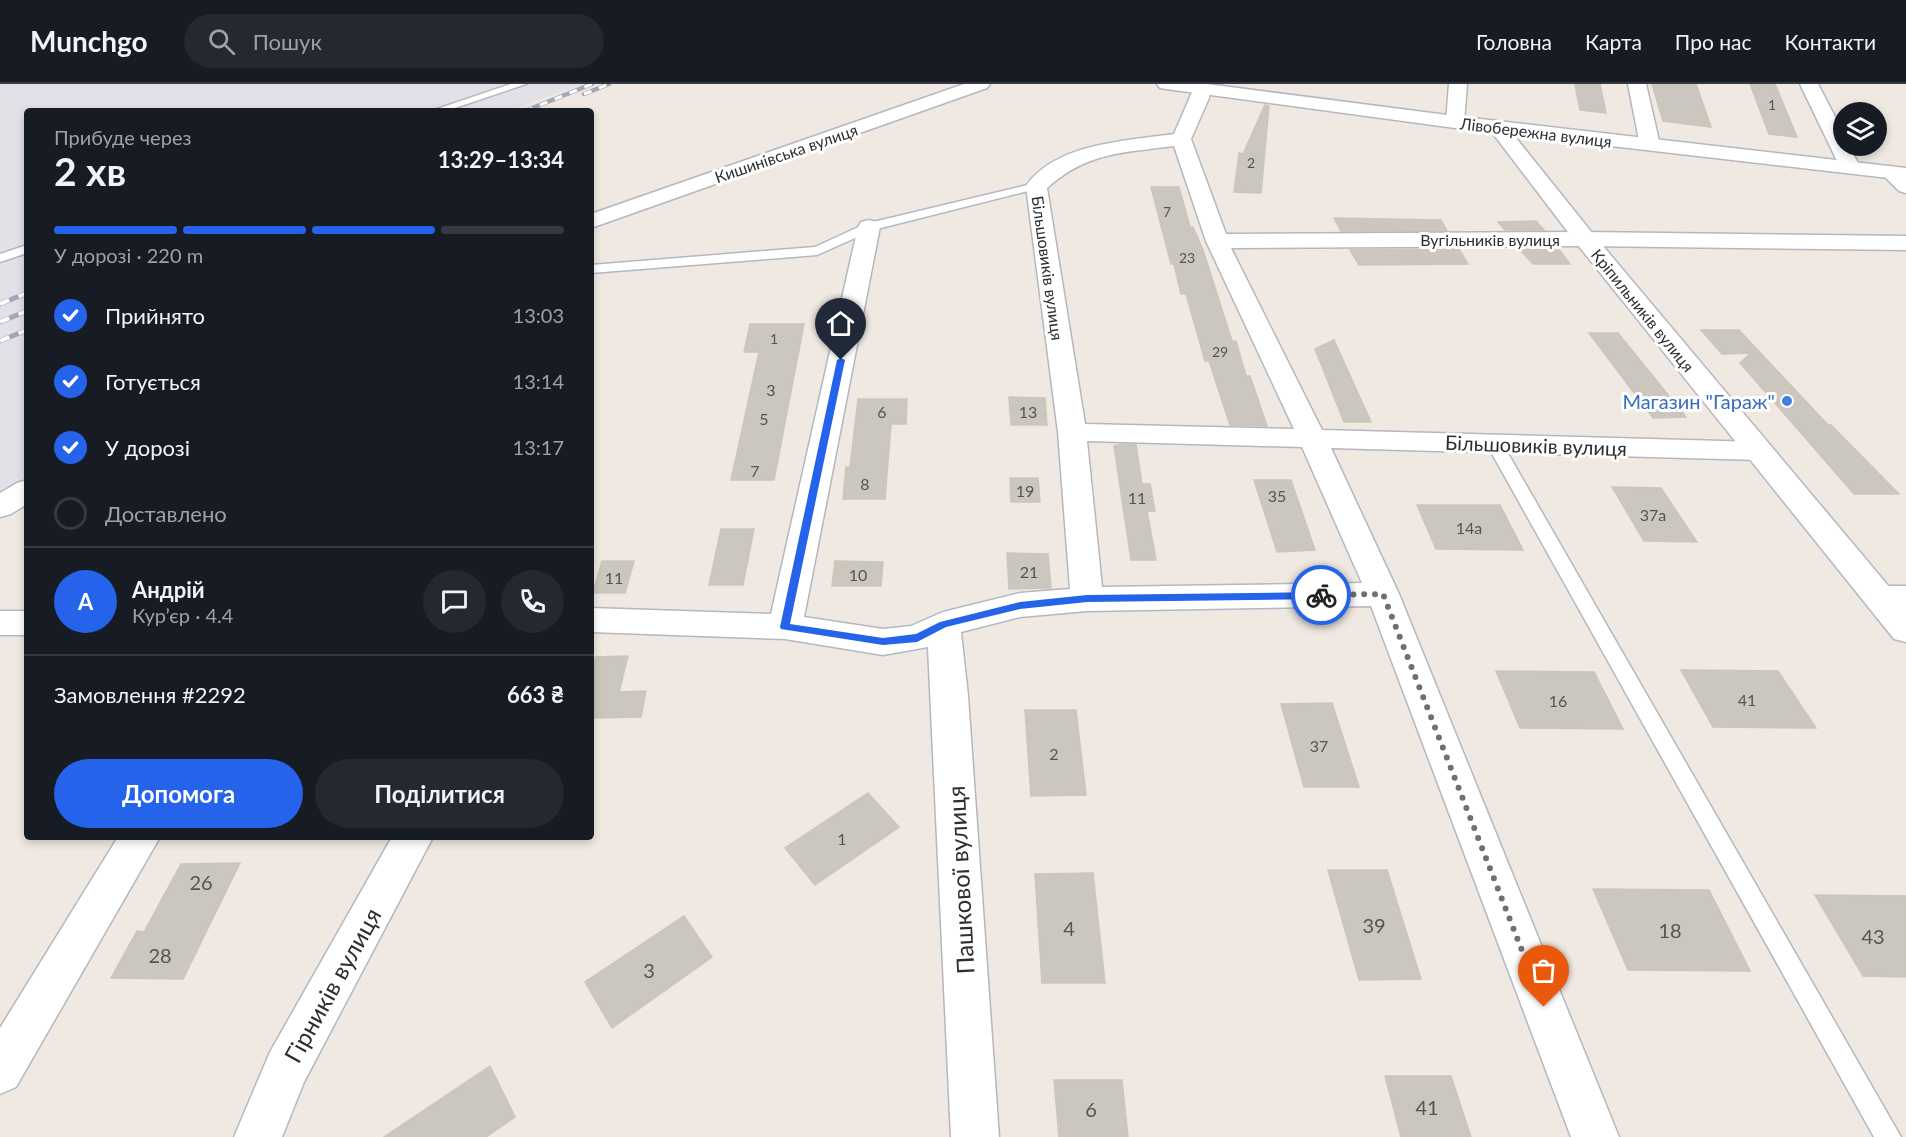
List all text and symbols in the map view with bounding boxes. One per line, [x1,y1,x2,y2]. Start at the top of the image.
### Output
search box [184,14,604,68]
text: Munchgo [30,24,148,58]
icon: search [205,25,238,58]
text: Пошук [253,28,322,55]
text: Головна [1476,29,1552,54]
text: Карта [1585,29,1642,54]
text: Про нас [1675,29,1751,54]
text: Контакти [1784,29,1876,54]
house number: 1 [1768,96,1776,113]
map controls [1833,102,1887,156]
button: layers [1833,102,1887,156]
street label: Лівобережна вулиця [1458,113,1613,151]
street label: Кишинівська вулиця [712,120,860,186]
text: Прибуде через [54,125,191,149]
text: 13:29–13:34 [438,146,564,173]
text: 2 хв [54,148,126,194]
house number: 2 [1247,154,1255,171]
street label: Більшовиків вулиця [1028,195,1068,341]
house number: 7 [1163,203,1171,220]
street label: Вугільників вулиця [1420,230,1560,249]
text: У дорозі · 220 m [54,243,203,267]
street label: Кріпильників вулиця [1588,245,1698,375]
house number: 23 [1179,249,1195,266]
pin [815,298,866,360]
icon: check [54,299,87,332]
text: Прийнято [105,302,205,329]
text: 13:03 [513,303,564,327]
icon: home [824,307,857,340]
house number: 1 [770,330,778,347]
house number: 29 [1212,343,1228,360]
icon: check [54,365,87,398]
text: Готується [105,368,201,395]
text: 13:14 [513,369,564,393]
house number: 3 [766,380,776,399]
place label: Магазин "Гараж" [1622,389,1775,413]
marker: Магазин "Гараж" [1780,394,1794,408]
house number: 6 [877,402,887,421]
house number: 13 [1019,402,1037,421]
house number: 5 [759,409,769,428]
street label: Більшовиків вулиця [1445,430,1627,460]
icon: check [54,431,87,464]
text: У дорозі [105,434,190,461]
text: 13:17 [513,435,564,459]
house number: 7 [750,461,760,480]
house number: 8 [860,474,870,493]
house number: 19 [1016,481,1034,500]
house number: 35 [1268,486,1286,505]
house number: 11 [1128,488,1146,507]
text: Доставлено [105,500,227,527]
house number: 37а [1640,505,1666,524]
house number: 14а [1456,518,1482,537]
house number: 21 [1020,562,1038,581]
house number: 10 [849,565,867,584]
courier [1291,565,1351,625]
house number: 11 [605,568,623,587]
button: chat [423,570,486,633]
button: phone [501,570,564,633]
text: Андрій [132,576,205,603]
icon: bike [1305,579,1338,612]
text: А [78,588,93,615]
text: Кур’єр · 4.4 [132,603,233,627]
text: Замовлення #2292 [54,681,246,708]
text: 663 ₴ [507,681,564,708]
house number: 41 [1738,690,1756,709]
house number: 16 [1549,691,1567,710]
house number: 37 [1310,736,1328,755]
house number: 2 [1049,744,1059,763]
button: Допомога [54,759,303,828]
button: Поділитися [315,759,564,828]
street label: Пашкової вулиця [941,785,979,975]
house number: 1 [837,829,847,848]
house number: 26 [189,870,213,894]
street label: Гірників вулиця [277,902,387,1068]
house number: 39 [1362,913,1386,937]
house number: 4 [1063,916,1075,940]
house number: 18 [1658,918,1682,942]
house number: 43 [1861,924,1885,948]
house number: 28 [148,943,172,967]
pin [1518,945,1569,1007]
icon: bag [1527,954,1560,987]
house number: 3 [643,958,655,982]
house number: 41 [1415,1095,1439,1119]
house number: 6 [1085,1097,1097,1121]

